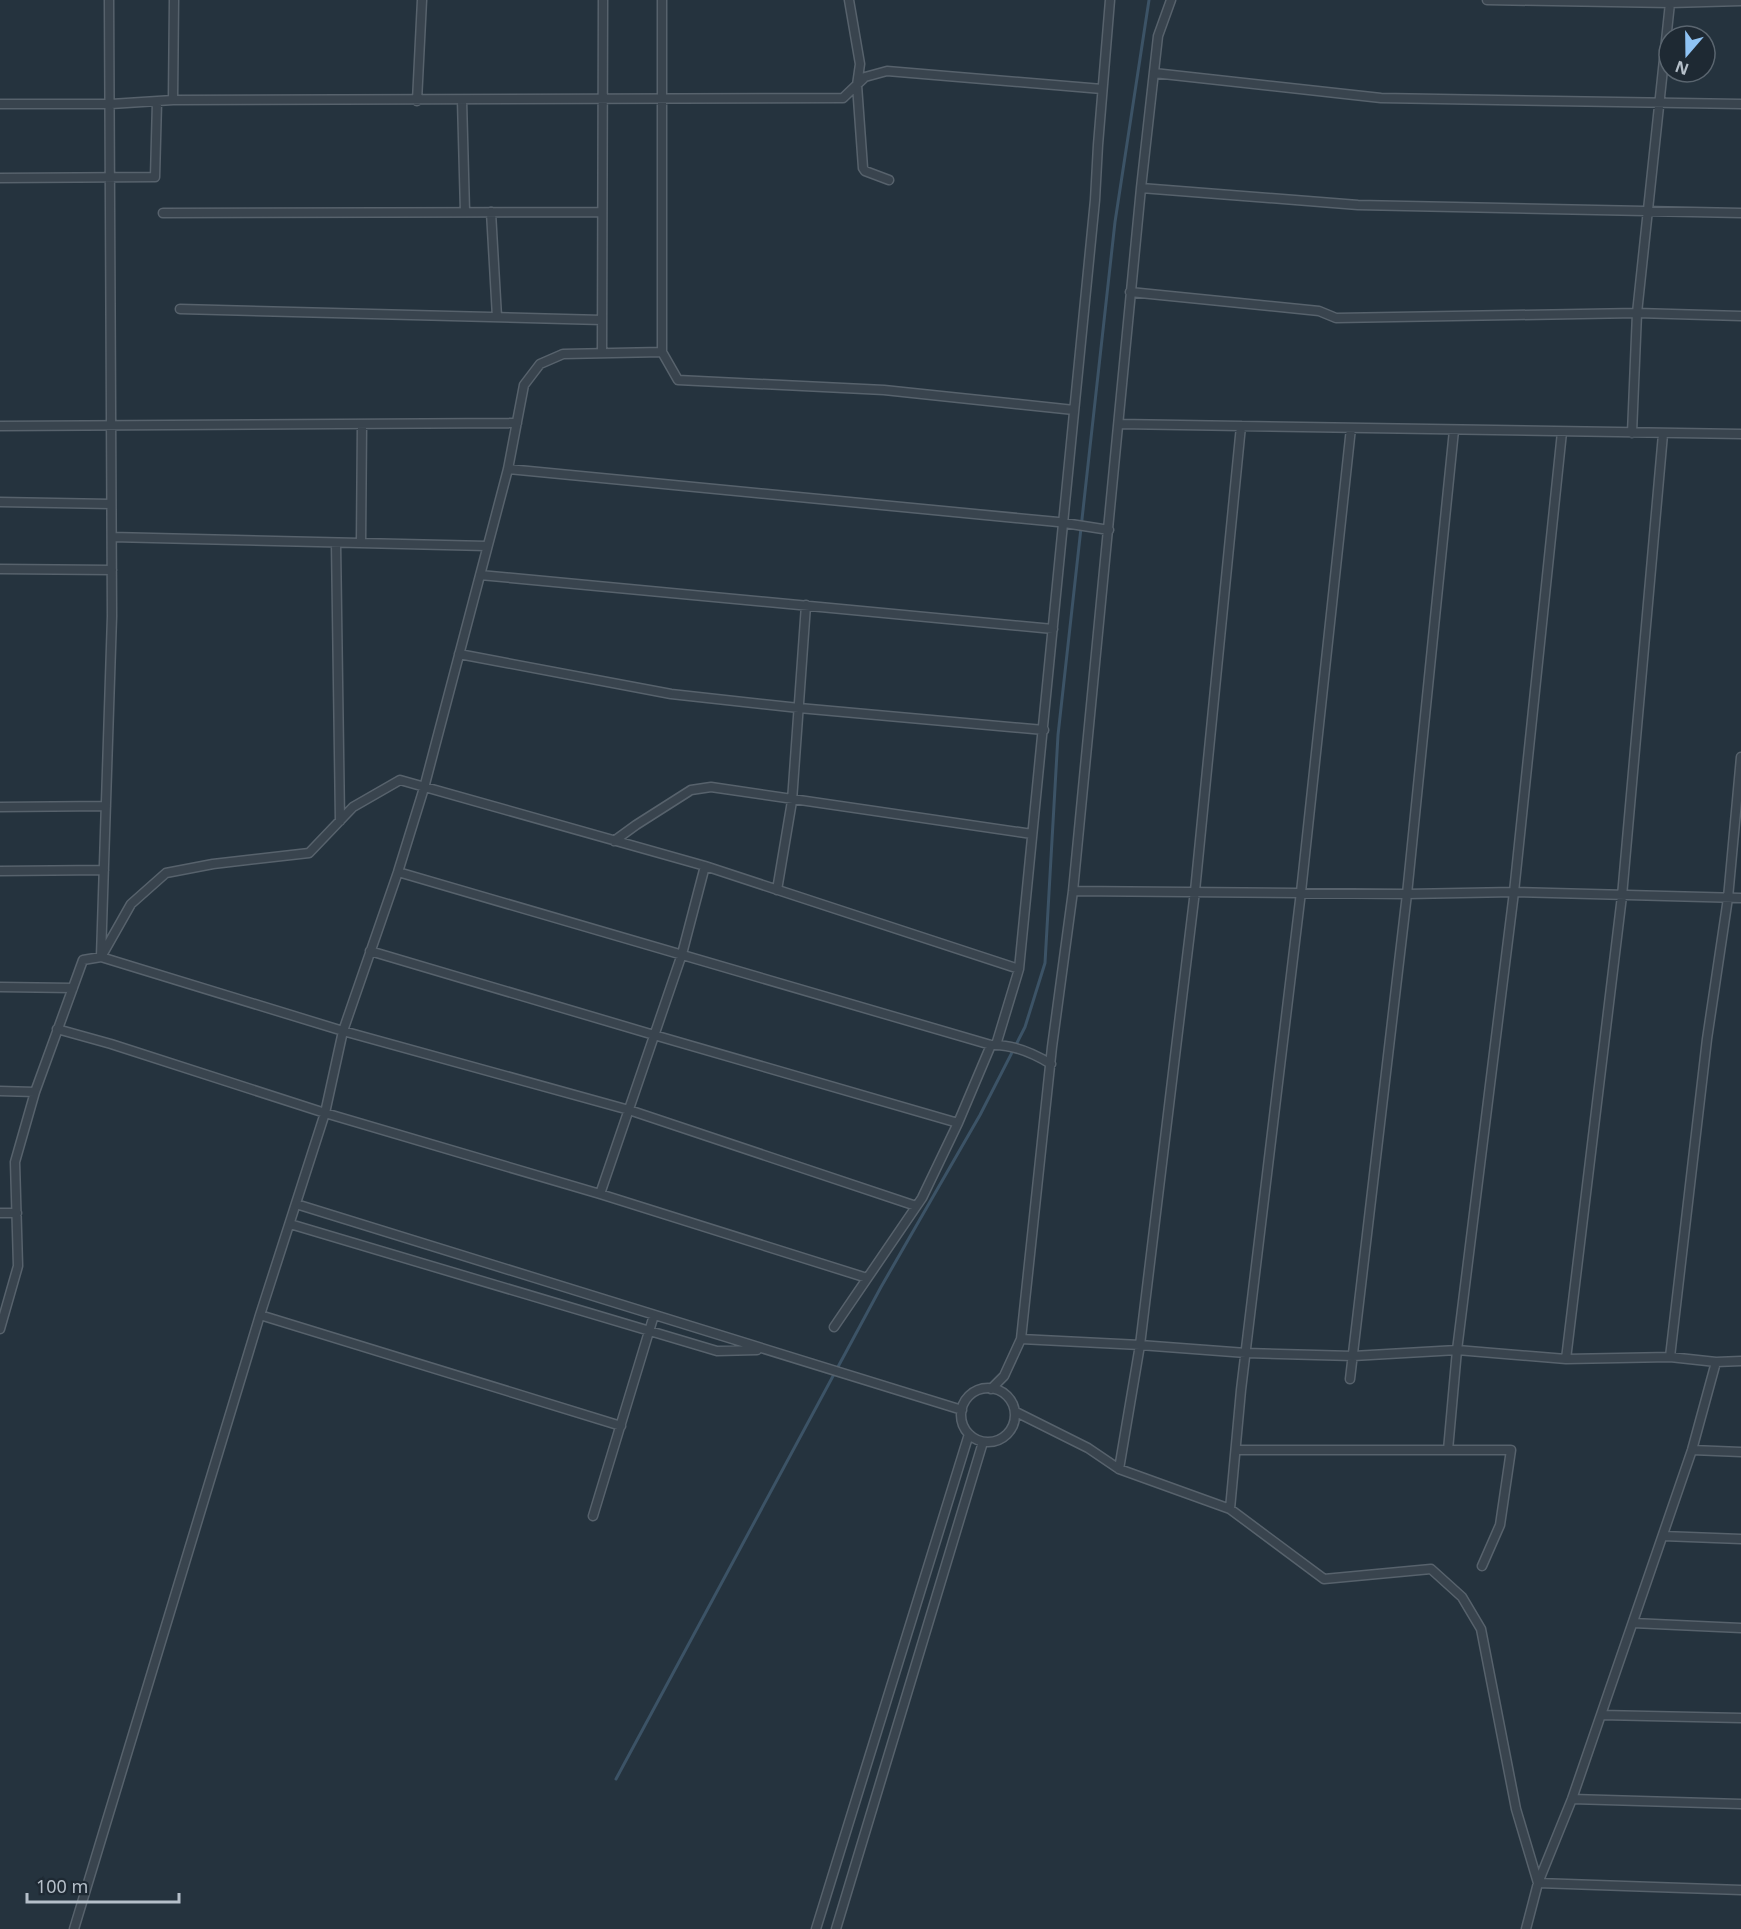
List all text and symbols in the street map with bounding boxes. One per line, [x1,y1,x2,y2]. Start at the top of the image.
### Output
north arrow [1657,24,1717,84]
text: N [1672,56,1692,81]
scale bar [27,1866,178,1904]
text: 100 m [36,1874,88,1898]

